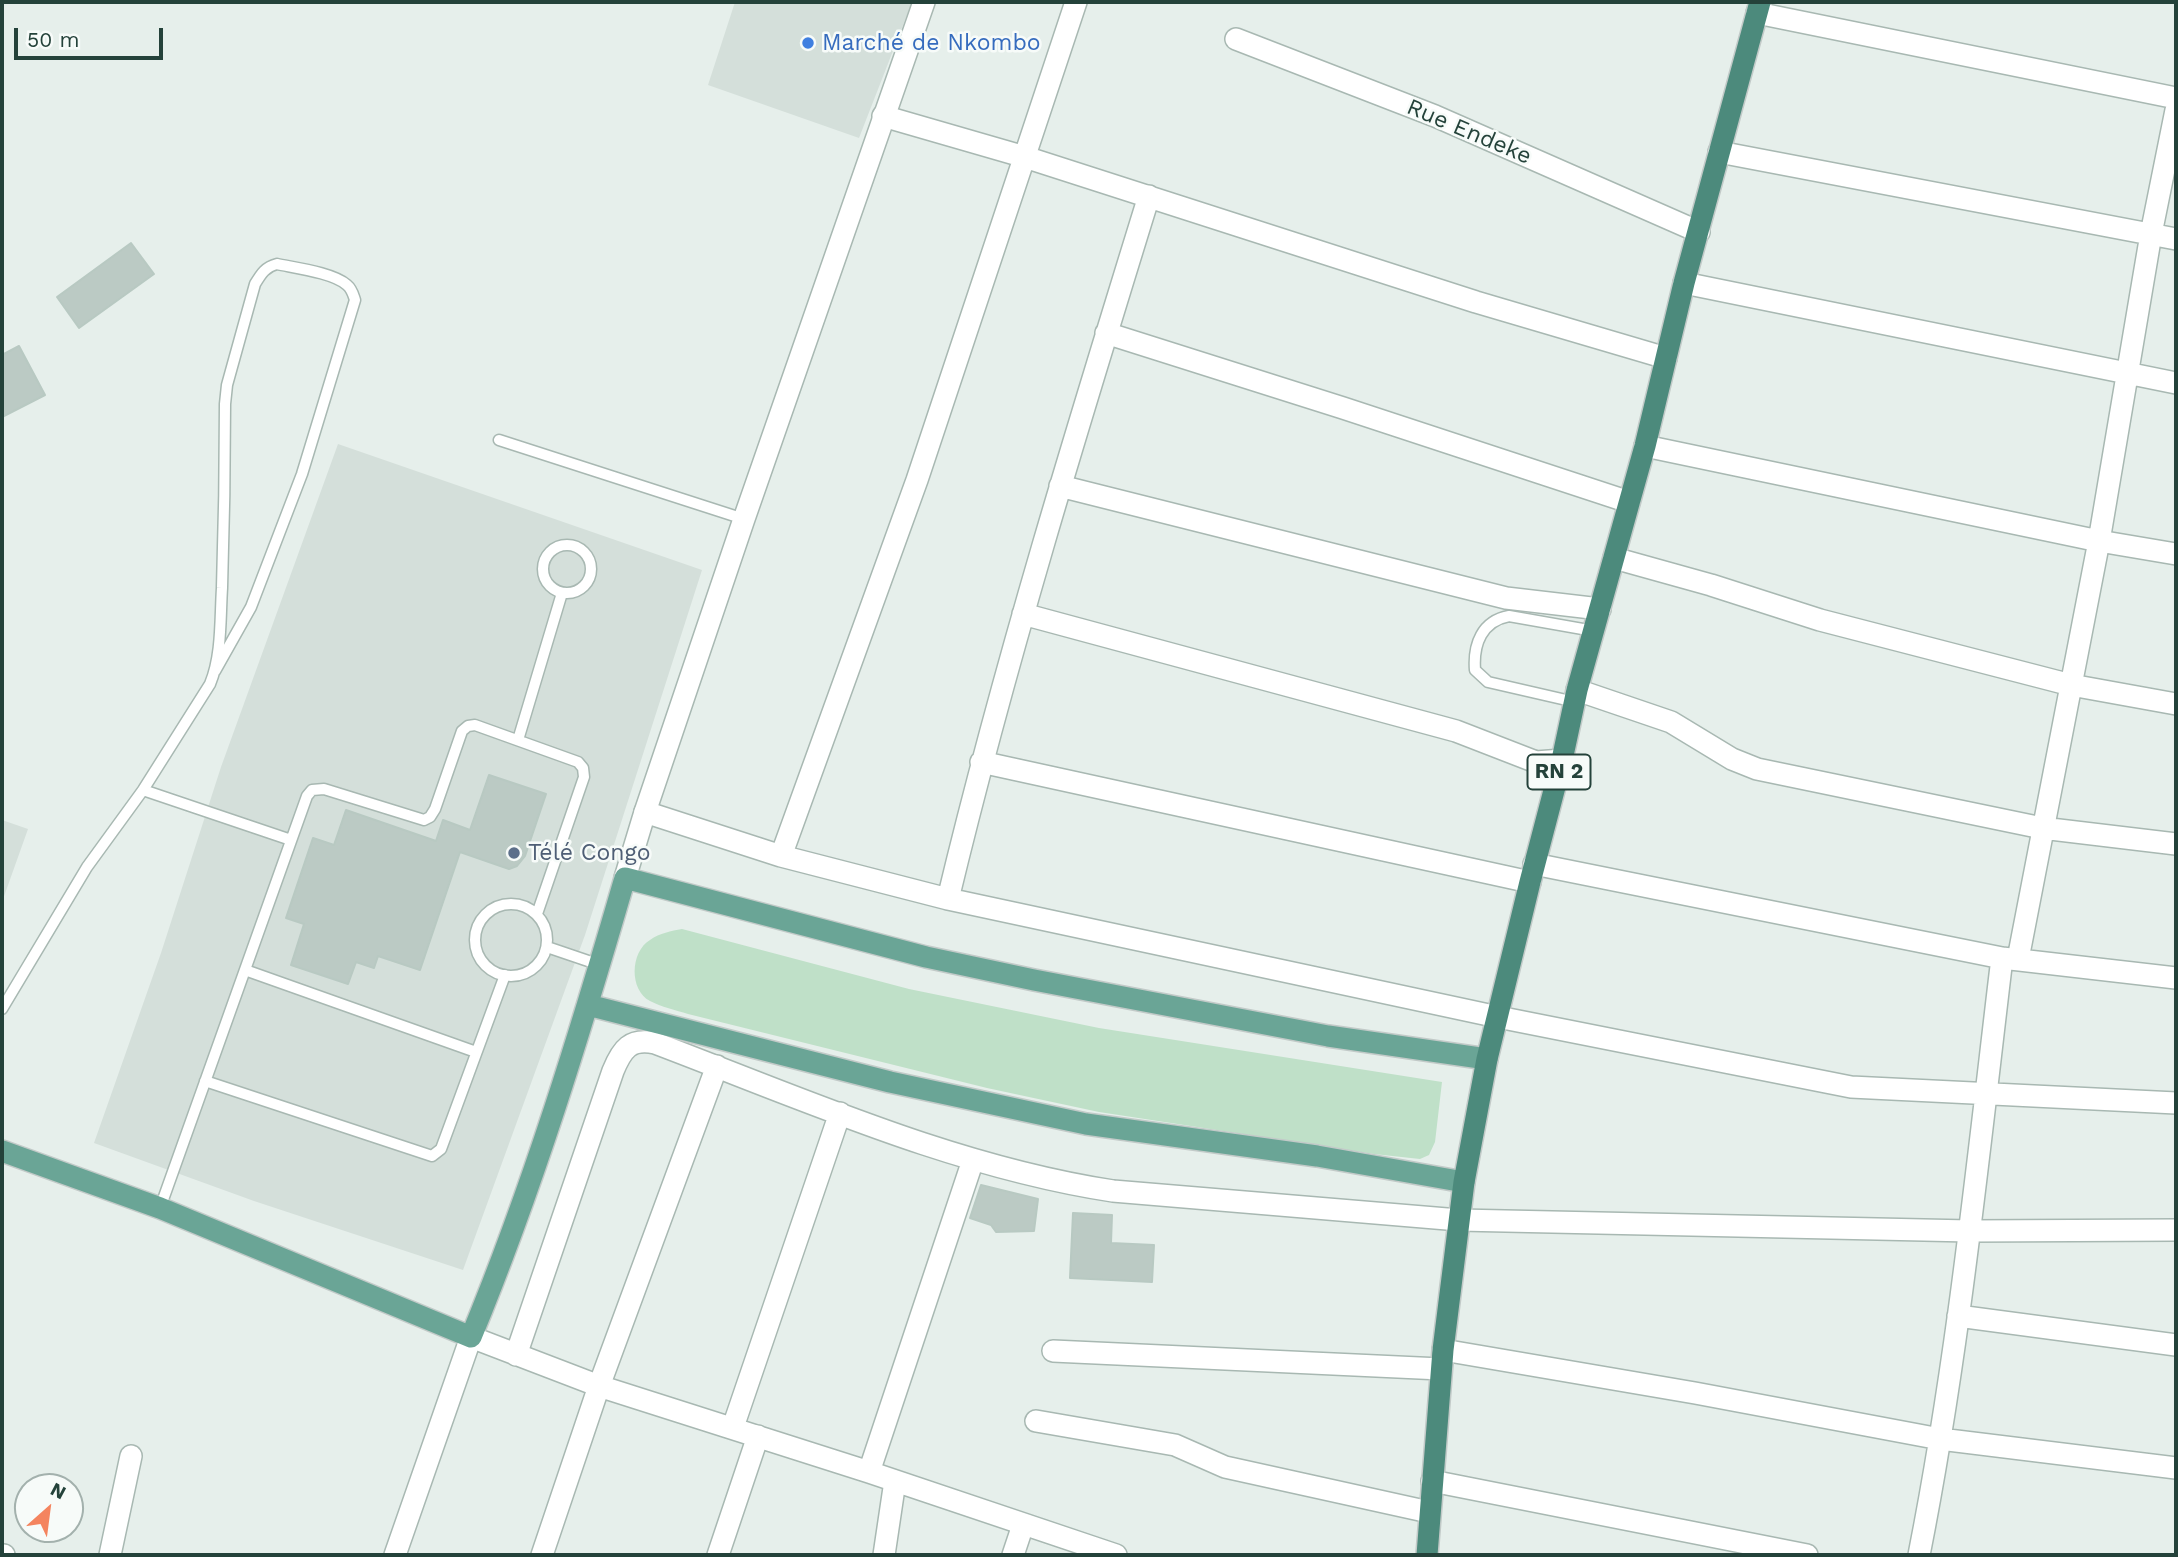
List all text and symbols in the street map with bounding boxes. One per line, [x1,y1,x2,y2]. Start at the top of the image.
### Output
scale bar [18,14,166,58]
text: 50 m [27,27,79,52]
place label: Marché de Nkombo [822,29,1041,57]
marker: Marché de Nkombo [800,35,816,51]
street label: Rue Endeke [1402,93,1536,171]
road number: RN 2 [1528,754,1590,790]
place label: Télé Congo [528,839,651,867]
marker: Télé Congo [506,845,522,861]
north arrow [14,1473,84,1543]
text: N [47,1477,70,1504]

